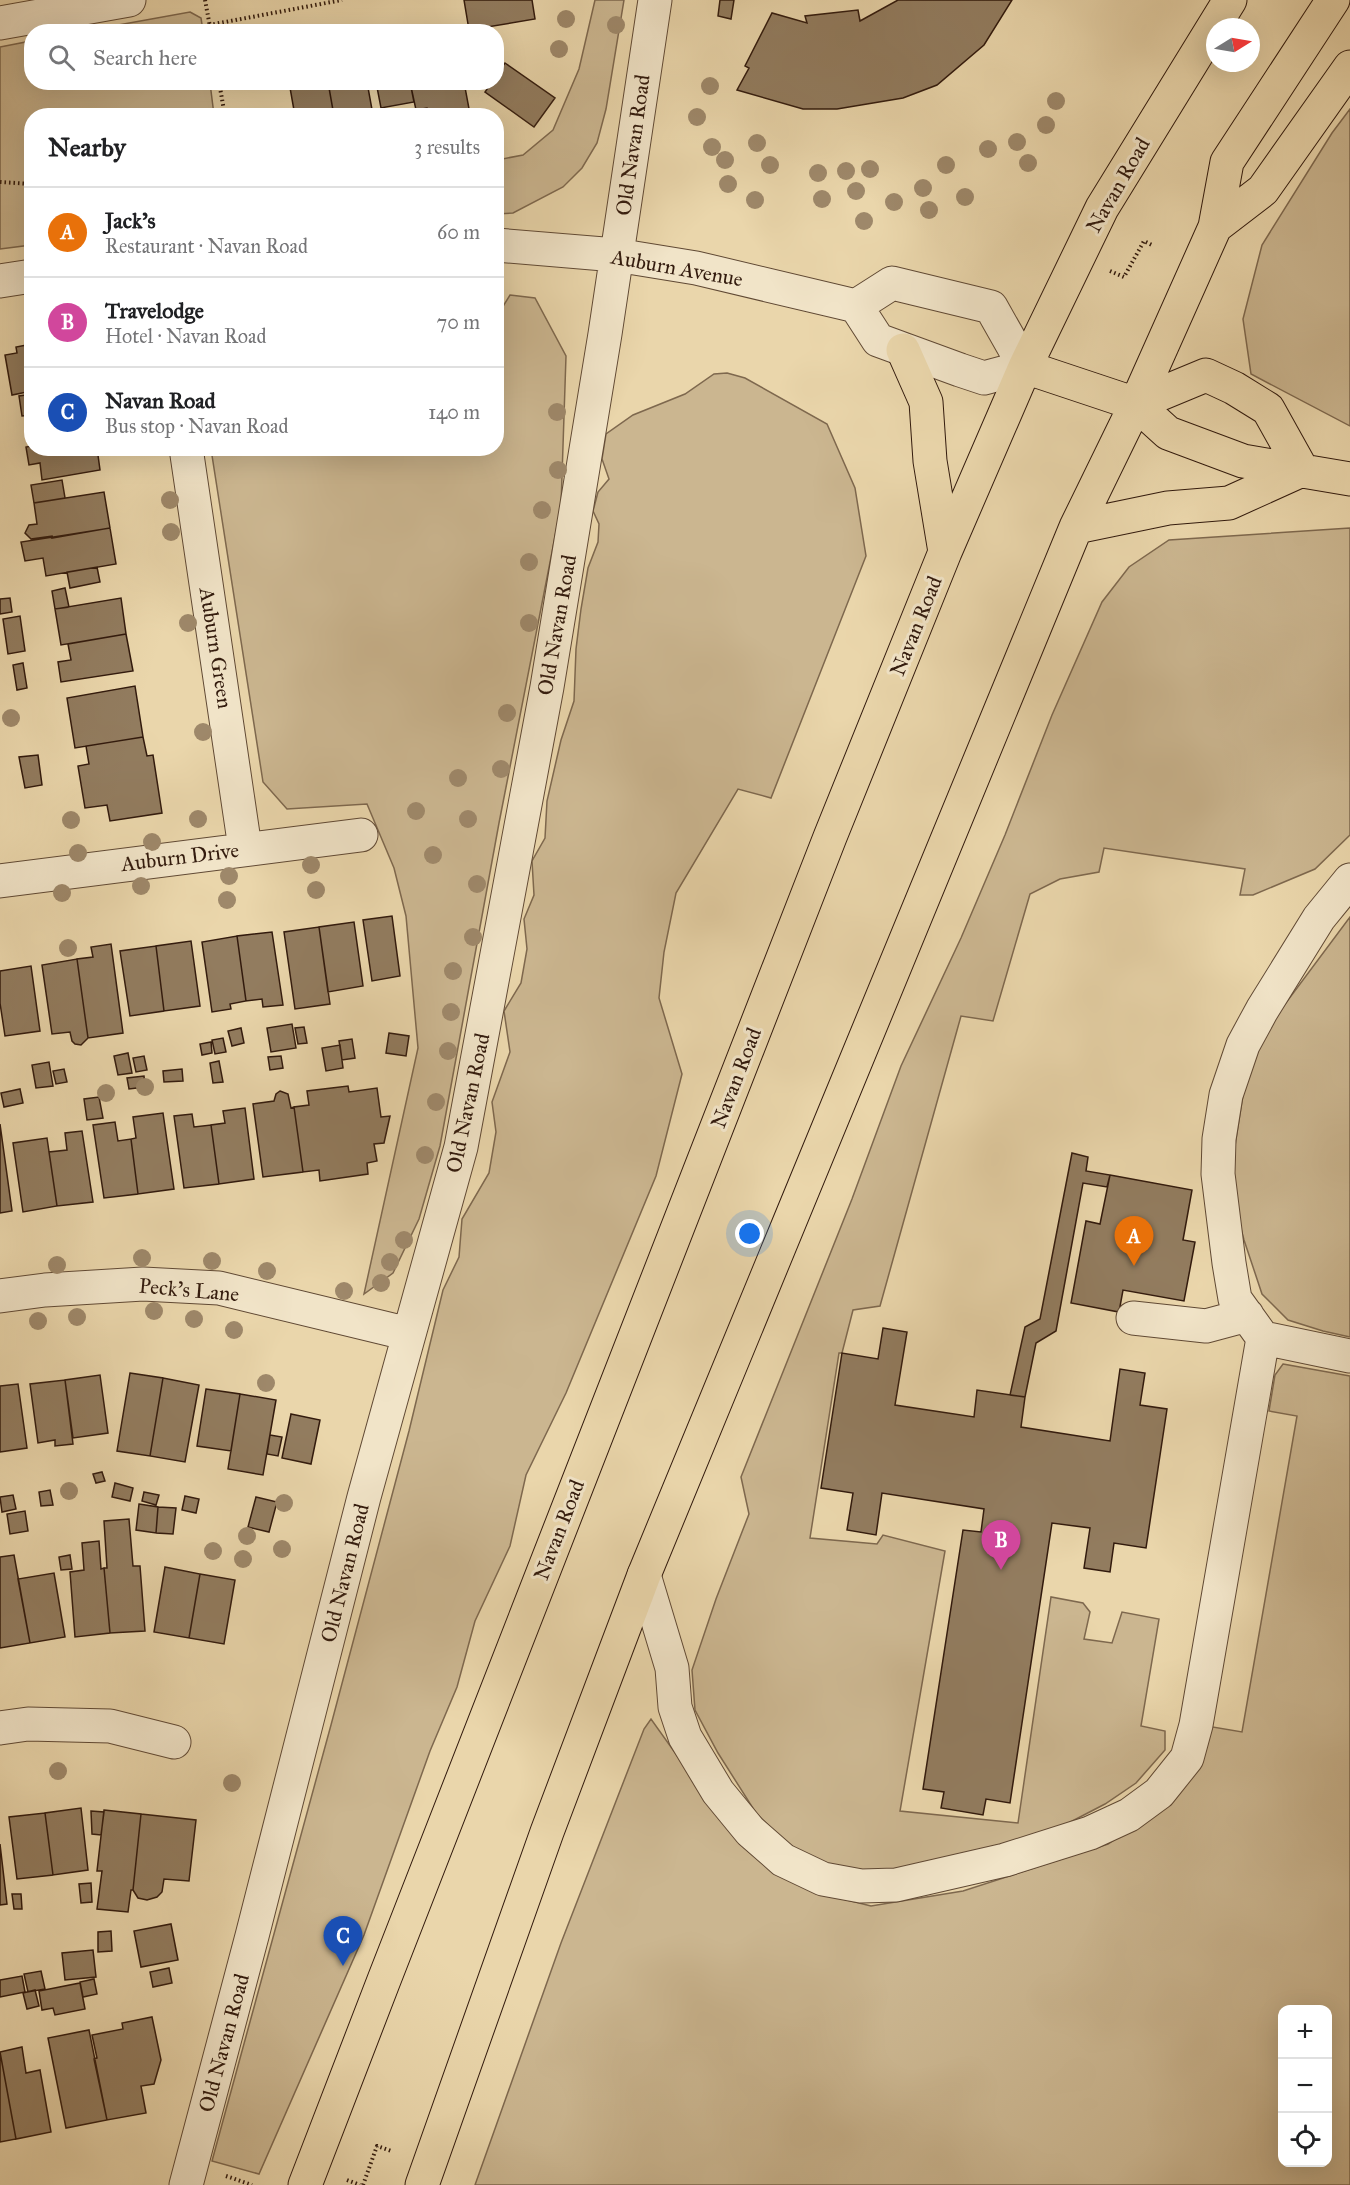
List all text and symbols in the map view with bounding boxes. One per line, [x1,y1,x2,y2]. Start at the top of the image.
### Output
north arrow [1206,18,1260,72]
search box [24,24,504,90]
icon: search [45,41,78,74]
text: Search here [93,44,197,71]
street label: Old Navan Road [610,72,656,217]
text: Nearby [48,131,126,163]
street label: Navan Road [1080,132,1156,237]
text: 3 results [414,135,480,159]
text: Jack's [105,207,156,234]
text: A [61,220,74,244]
text: 60 m [437,220,480,244]
text: Restaurant · Navan Road [105,234,308,258]
street label: Auburn Avenue [608,243,745,292]
text: Travelodge [105,297,204,324]
text: B [61,310,74,334]
text: 70 m [437,310,480,334]
text: Hotel · Navan Road [105,324,267,348]
text: Navan Road [105,387,216,414]
text: C [61,400,74,424]
text: 140 m [428,400,480,424]
text: Bus stop · Navan Road [105,414,289,438]
street label: Old Navan Road [532,552,582,697]
street label: Navan Road [884,572,948,680]
street label: Auburn Green [193,585,238,710]
street label: Auburn Drive [118,837,241,877]
street label: Navan Road [705,1024,767,1132]
street label: Old Navan Road [440,1030,496,1175]
pin: A [1114,1216,1154,1266]
your location [735,1219,764,1248]
street label: Peck's Lane [138,1273,240,1307]
street label: Navan Road [528,1476,590,1584]
street label: Old Navan Road [315,1500,375,1645]
pin: B [982,1520,1020,1570]
pin: C [324,1916,362,1966]
street label: Old Navan Road [193,1971,255,2115]
map controls [1278,2005,1332,2167]
button: + [1278,2005,1332,2059]
button: − [1278,2059,1332,2113]
button: locate [1278,2113,1332,2167]

